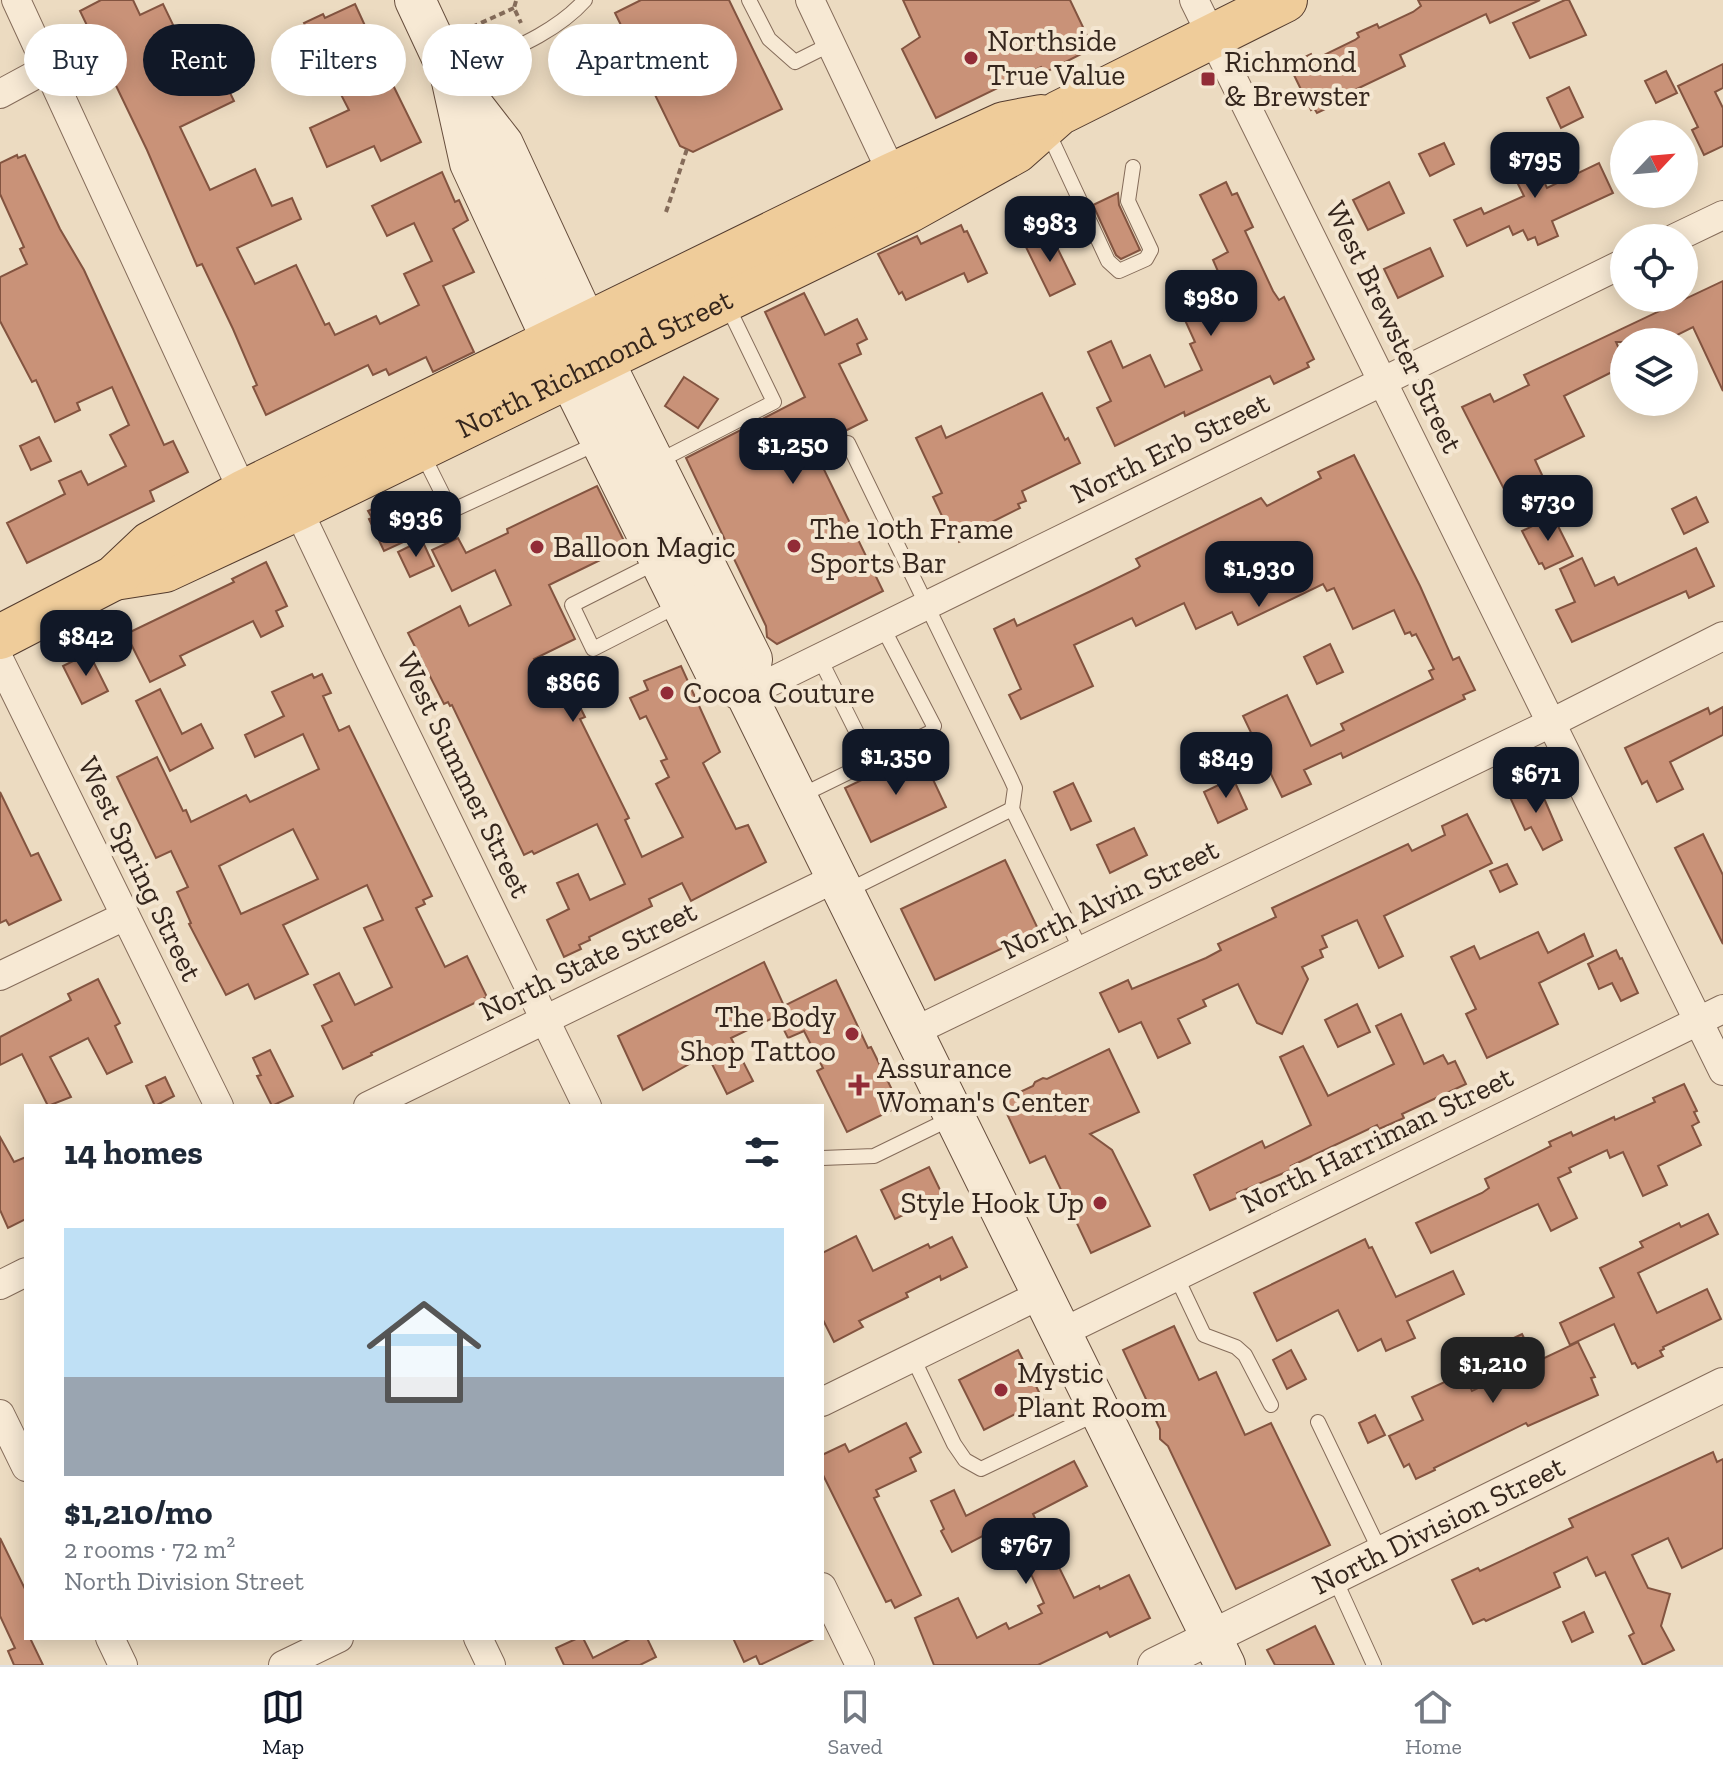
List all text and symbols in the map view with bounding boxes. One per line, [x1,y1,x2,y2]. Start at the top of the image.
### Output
place label: Northside True Value [987,23,1125,93]
chip: Buy [24,24,127,96]
chip: Rent [143,24,255,96]
chip: Filters [271,24,406,96]
chip: New [422,24,532,96]
chip: Apartment [548,24,737,96]
place label: Richmond & Brewster [1224,44,1371,114]
marker: Northside True Value [962,49,980,67]
marker: Richmond & Brewster [1199,70,1217,88]
north arrow [1610,120,1698,208]
map controls [1610,120,1698,416]
pin: $795 [1488,132,1582,200]
text: $795 [1508,142,1562,174]
street label: West Brewster Street [1317,195,1471,459]
pin: $983 [1003,196,1097,264]
text: $983 [1023,206,1077,238]
button: locate [1610,224,1698,312]
pin: $980 [1164,270,1258,338]
text: $980 [1183,280,1239,312]
street label: North Richmond Street [451,281,738,446]
button: layers [1610,328,1698,416]
street label: North Erb Street [1065,384,1275,512]
pin: $1,250 [728,418,858,486]
text: $1,250 [757,428,829,460]
pin: $730 [1501,475,1595,543]
text: $730 [1521,485,1575,517]
pin: $936 [369,491,463,559]
text: $936 [389,501,443,533]
place label: The 10th Frame Sports Bar [810,511,1013,581]
place label: Balloon Magic [553,529,736,565]
marker: The 10th Frame Sports Bar [785,537,803,555]
marker: Balloon Magic [528,538,546,556]
pin: $1,930 [1194,541,1324,609]
text: $1,930 [1223,551,1295,583]
pin: $842 [39,610,133,678]
text: $842 [58,620,114,652]
street label: West Summer Street [389,646,539,904]
pin: $866 [526,656,620,724]
text: $866 [546,666,600,698]
place label: Cocoa Couture [683,675,875,711]
marker: Cocoa Couture [658,684,676,702]
pin: $1,350 [831,729,961,797]
pin: $849 [1179,732,1273,800]
text: $1,350 [860,739,932,771]
text: $849 [1198,742,1254,774]
pin: $671 [1489,747,1583,815]
street label: West Spring Street [70,751,210,987]
text: $671 [1511,757,1561,789]
street label: North Alvin Street [996,831,1224,967]
street label: North State Street [474,893,702,1029]
place label: The Body Shop Tattoo [680,999,837,1069]
marker: The Body Shop Tattoo [843,1025,861,1043]
place label: Assurance Woman's Center [877,1050,1090,1120]
street label: North Harriman Street [1235,1059,1519,1221]
marker: Assurance Woman's Center [848,1074,870,1096]
icon: filters [740,1130,784,1174]
text: 14 homes [64,1132,203,1173]
place label: Style Hook Up [900,1185,1084,1221]
marker: Style Hook Up [1091,1194,1109,1212]
icon: home [352,1280,496,1424]
pin: $1,210 [1428,1337,1558,1405]
text: $1,210 [1459,1347,1527,1379]
place label: Mystic Plant Room [1017,1355,1167,1425]
marker: Mystic Plant Room [992,1381,1010,1399]
street label: North Division Street [1306,1448,1571,1603]
text: $1,210/mo [64,1492,213,1533]
pin: $767 [979,1518,1073,1586]
text: $767 [1000,1528,1052,1560]
text: 2 rooms · 72 m² [64,1533,235,1565]
text: North Division Street [64,1565,304,1597]
tab: Map [261,1685,305,1760]
tab: Saved [828,1685,883,1760]
tab: Home [1405,1685,1462,1760]

